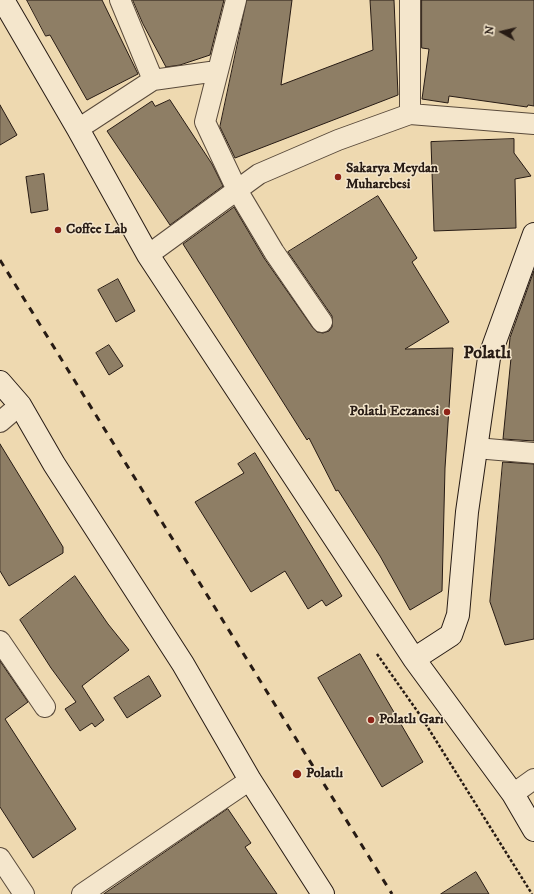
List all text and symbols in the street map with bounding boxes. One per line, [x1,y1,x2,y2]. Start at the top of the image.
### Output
north arrow [482,12,522,52]
text: N [483,25,498,36]
place label: Sakarya Meydan Muharebesi [346,161,438,194]
marker: Sakarya Meydan Muharebesi [333,172,343,182]
place label: Coffee Lab [66,222,127,238]
marker: Coffee Lab [53,225,63,235]
district label: Polatlı [463,343,511,365]
place label: Polatlı Eczanesi [350,404,439,420]
marker: Polatlı Eczanesi [442,407,452,417]
place label: Polatlı Garı [379,712,444,728]
marker: Polatlı Garı [366,715,376,725]
place label: Polatlı [306,766,343,782]
marker: Polatlı [291,768,303,780]

